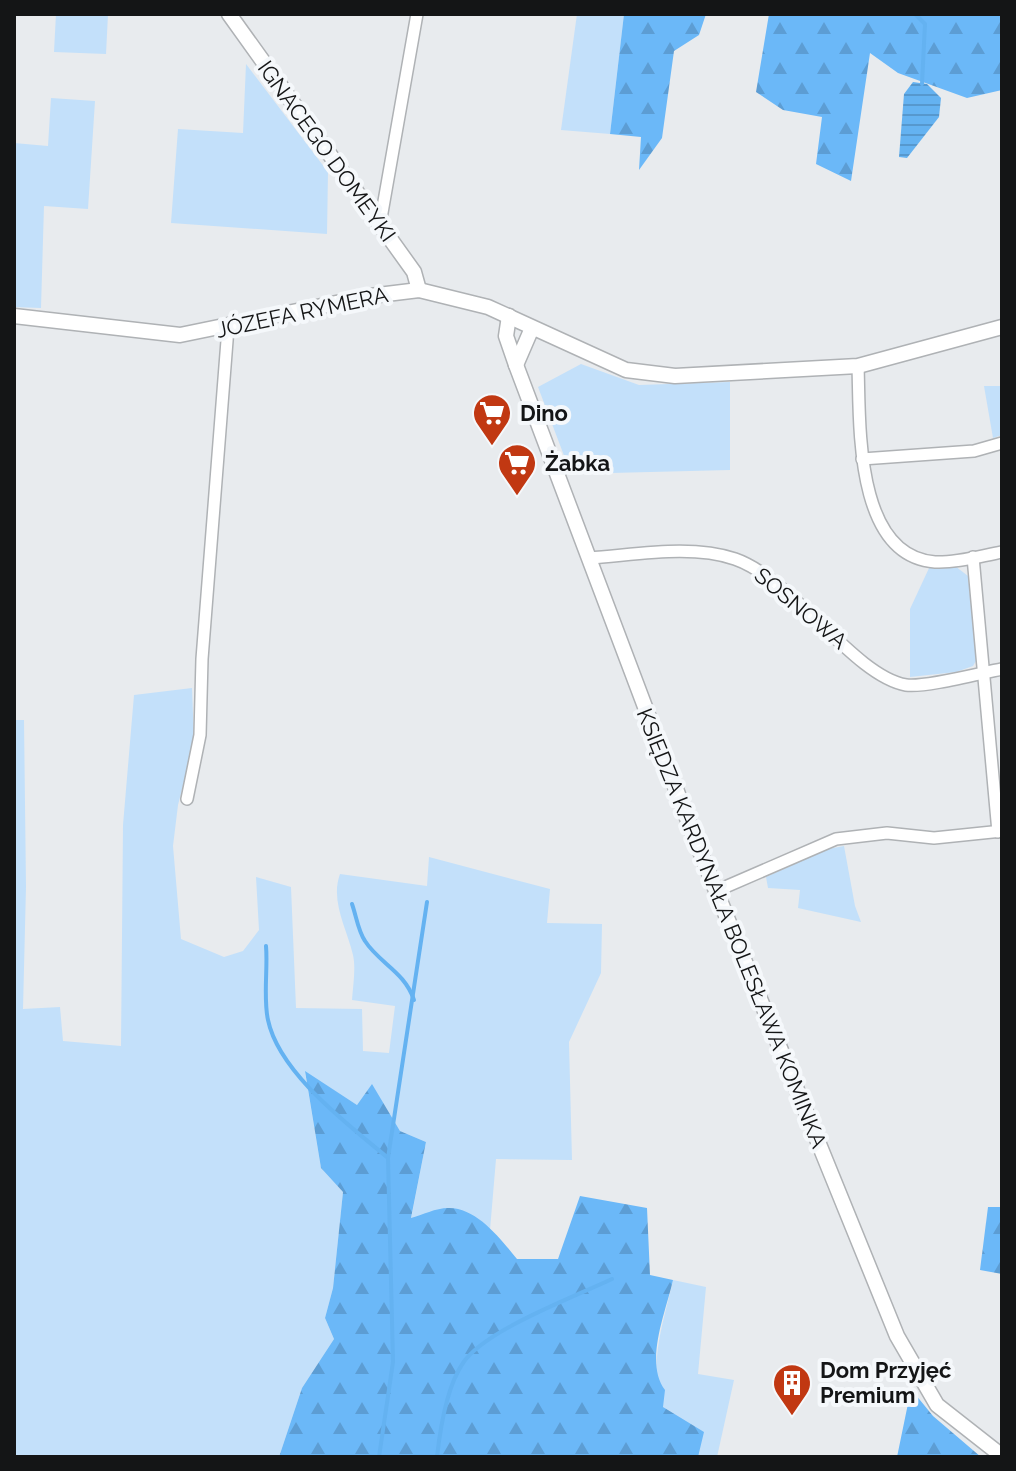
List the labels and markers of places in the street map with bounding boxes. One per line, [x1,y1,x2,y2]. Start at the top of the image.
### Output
supermarket icon: Dino [471,392,513,447]
place label: Dino [520,400,568,426]
supermarket icon: Żabka [496,442,538,497]
place label: Żabka [545,450,610,476]
place label: Dom Przyjęć Premium [820,1357,951,1408]
building icon: Dom Przyjęć Premium [771,1362,813,1417]

